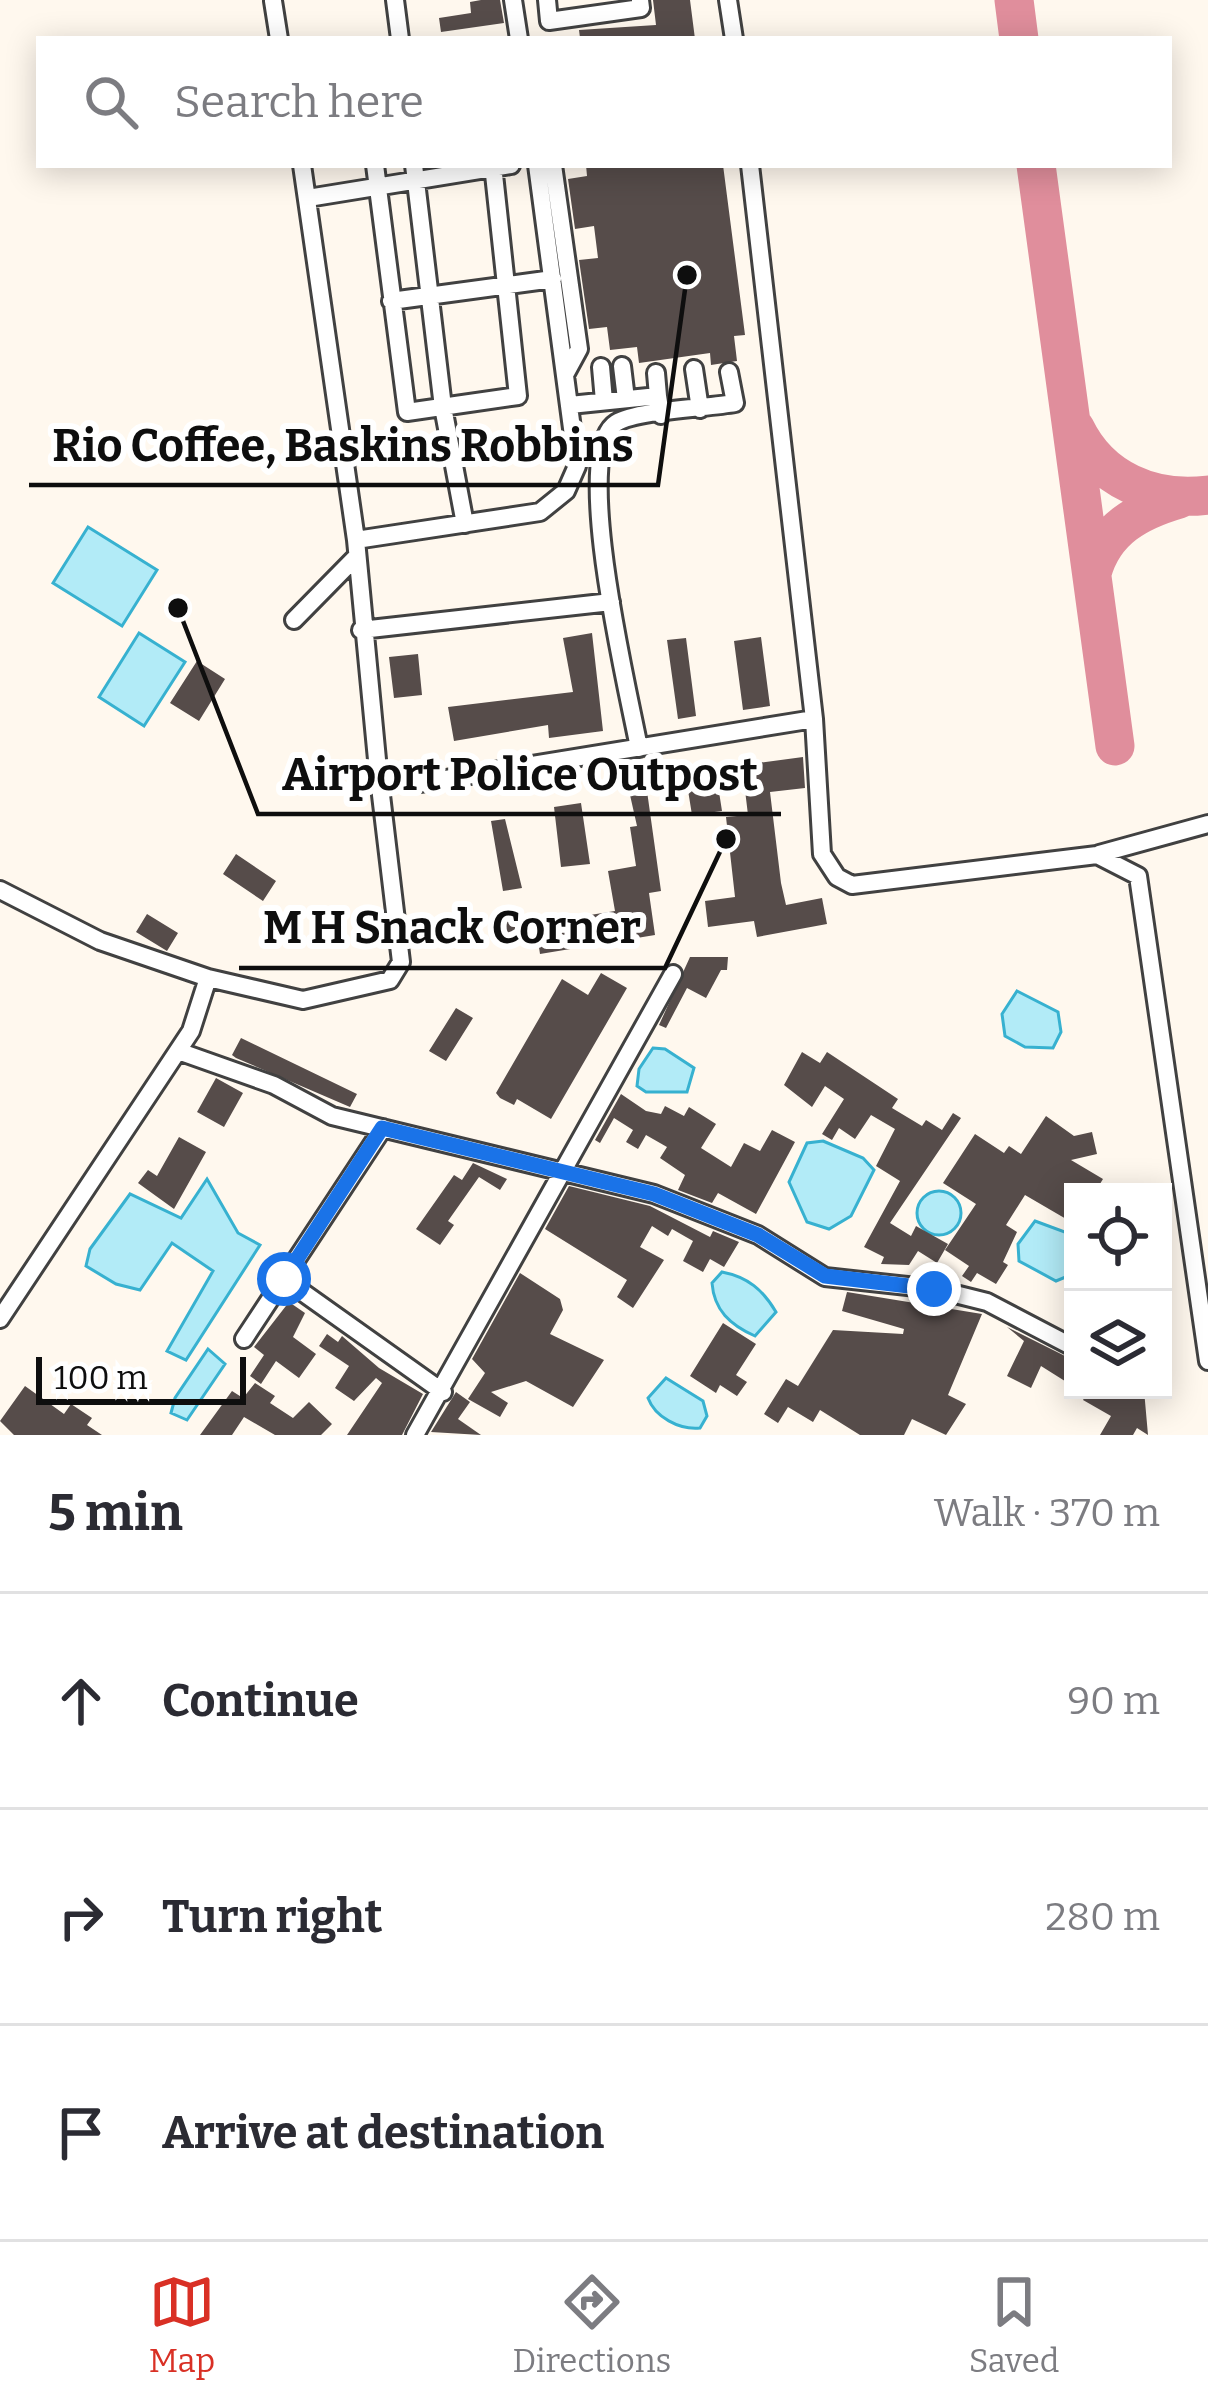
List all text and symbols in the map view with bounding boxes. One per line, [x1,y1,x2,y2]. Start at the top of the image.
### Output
search box [36,36,1172,168]
icon: search [78,69,144,135]
text: Search here [174,75,424,129]
callout: Rio Coffee, Baskins Robbins [29,404,658,485]
text: Rio Coffee, Baskins Robbins [52,419,634,473]
callout: Airport Police Outpost [258,733,781,814]
text: Airport Police Outpost [282,748,758,802]
callout: M H Snack Corner [239,887,665,968]
text: M H Snack Corner [263,901,641,955]
map controls [1064,1183,1172,1399]
button: locate [1064,1183,1172,1291]
route start [257,1252,311,1306]
route end [907,1262,961,1316]
button: layers [1064,1291,1172,1399]
scale bar [36,1351,246,1404]
text: 100 m [54,1358,148,1398]
text: 5 min [48,1482,183,1544]
text: Walk · 370 m [934,1490,1160,1536]
icon: ahead [48,1668,114,1734]
text: Continue [162,1674,359,1728]
text: 90 m [1067,1678,1160,1724]
icon: right [48,1884,114,1950]
text: Turn right [162,1890,382,1944]
text: 280 m [1045,1894,1160,1940]
icon: arrive [48,2100,114,2166]
text: Arrive at destination [162,2106,604,2160]
tab: Map [149,2269,215,2381]
tab: Directions [513,2269,671,2381]
tab: Saved [969,2269,1059,2381]

